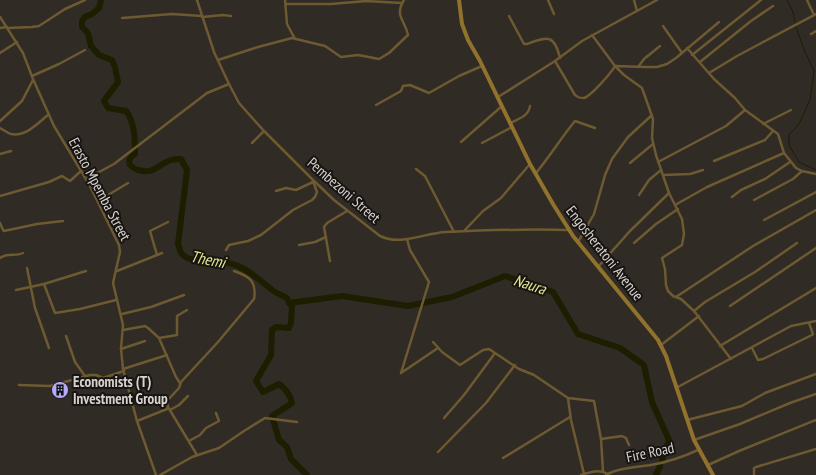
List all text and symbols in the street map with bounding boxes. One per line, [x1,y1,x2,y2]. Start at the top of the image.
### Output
street label: Erasto Mpemba Street [65,134,135,244]
street label: Pembezoni Street [304,153,384,227]
street label: Engosheratoni Avenue [562,202,648,304]
water label: Themi [189,246,229,273]
water label: Naura [511,269,550,299]
place label: Economists (T) Investment Group [73,372,168,408]
building icon: Economists (T) Investment Group [50,380,70,400]
street label: Fire Road [624,438,676,466]

